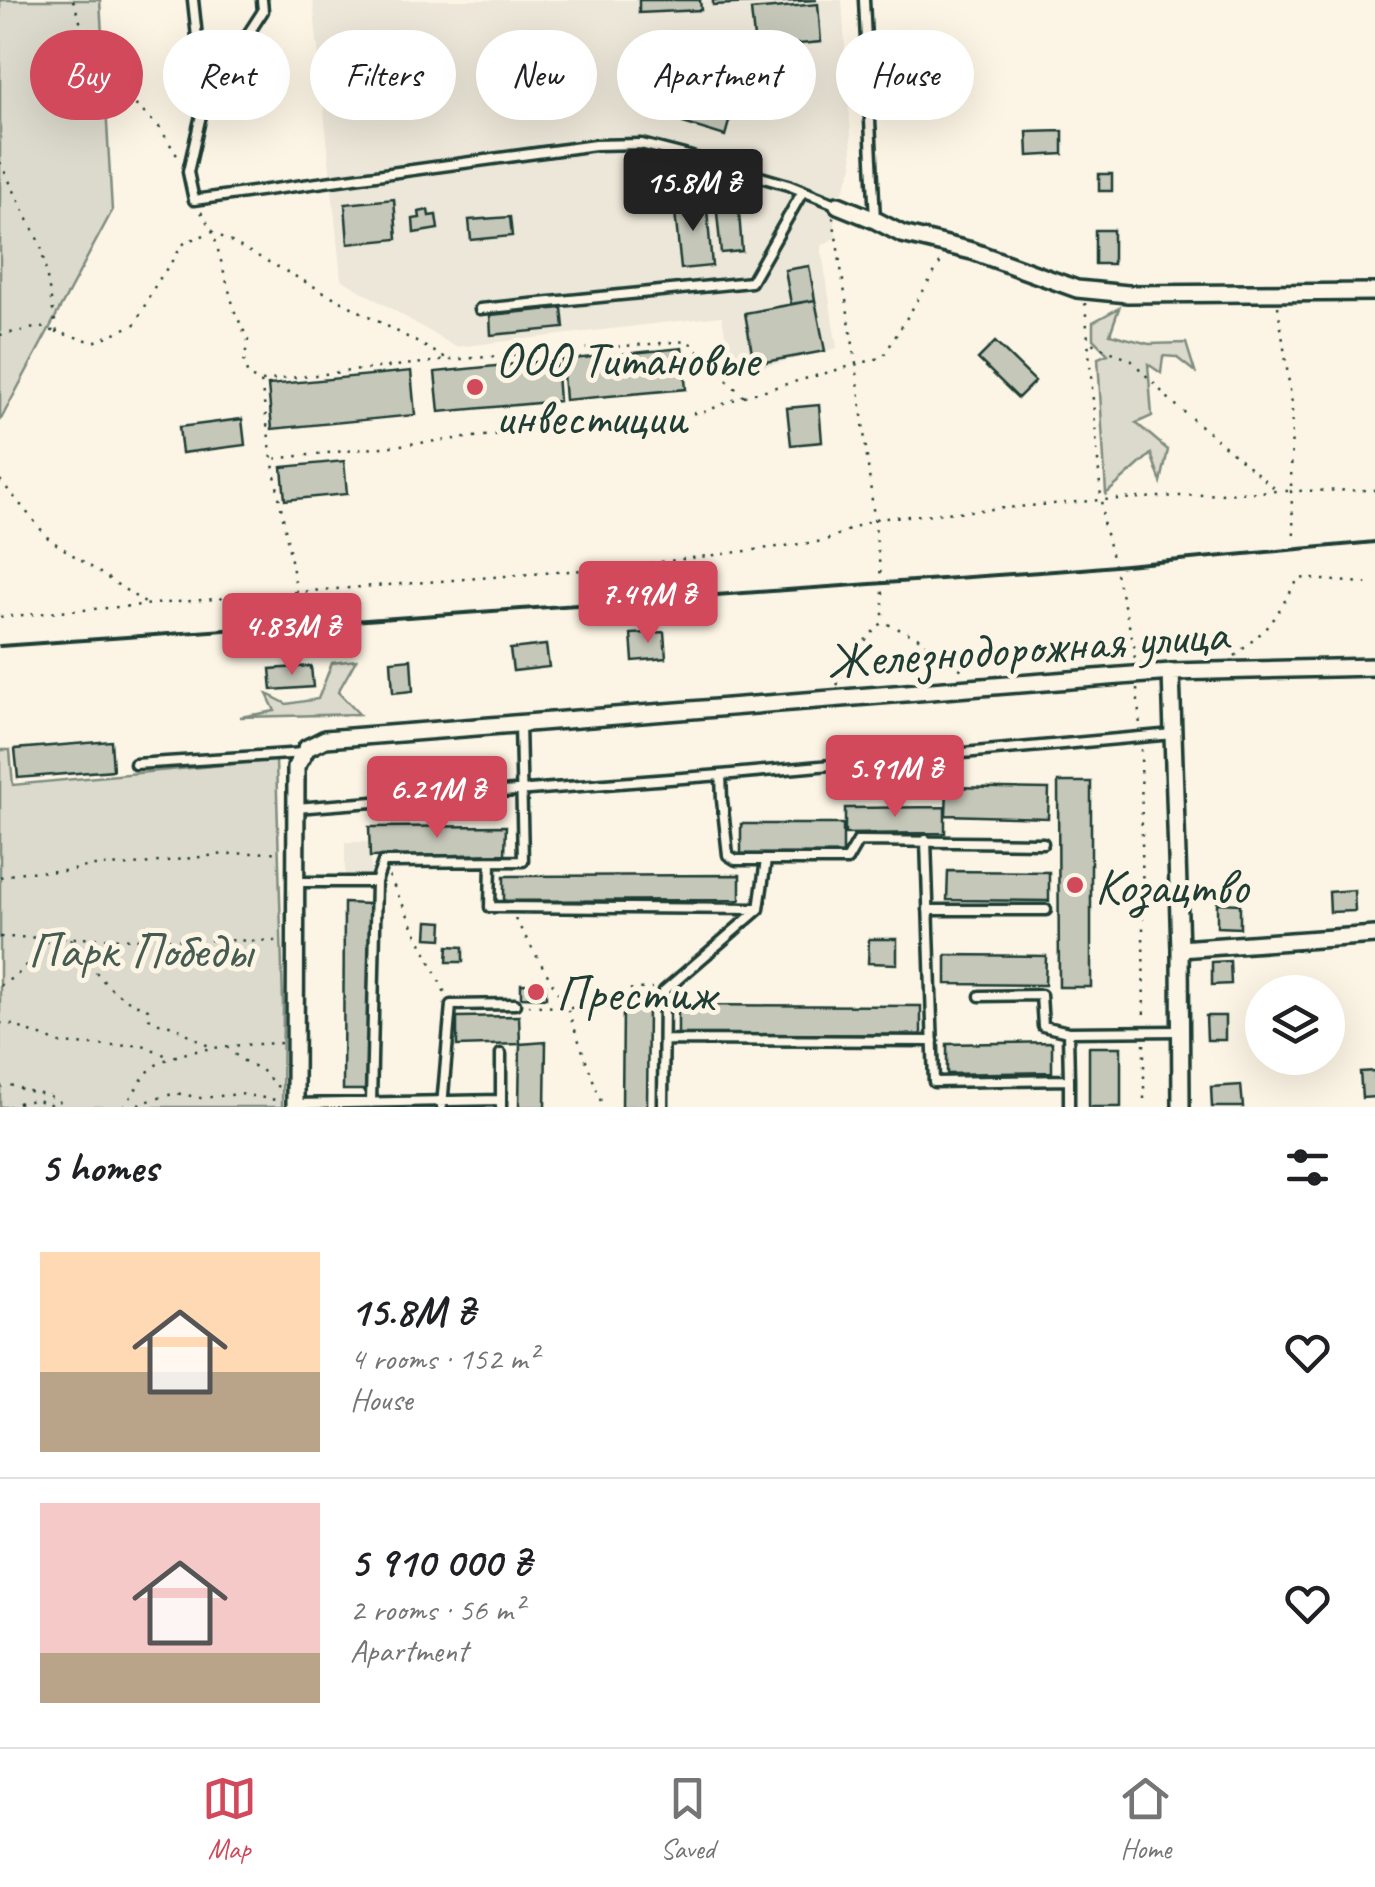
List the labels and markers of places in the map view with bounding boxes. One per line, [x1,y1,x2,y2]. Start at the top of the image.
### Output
pin: 15.8M ₴ [601,149,785,234]
place label: ООО Титановые инвестиции [495,328,763,449]
marker: ООО Титановые инвестиции [464,376,486,398]
pin: 7.49M ₴ [556,561,740,646]
pin: 4.83M ₴ [200,593,384,678]
pin: 5.91M ₴ [803,735,987,820]
pin: 6.21M ₴ [345,756,529,841]
place label: Козацтво [1095,855,1250,918]
marker: Козацтво [1064,874,1086,896]
place label: Престиж [556,962,720,1025]
marker: Престиж [525,981,547,1003]

